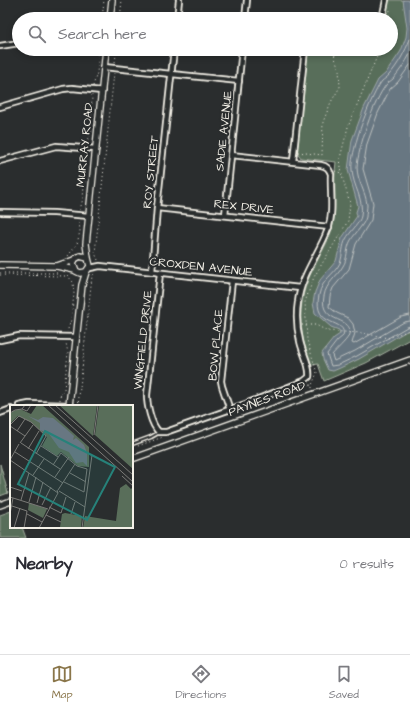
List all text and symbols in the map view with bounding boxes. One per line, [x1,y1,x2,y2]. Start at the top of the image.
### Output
search box [12,12,398,56]
icon: search [26,23,48,45]
text: Search here [58,24,147,45]
street label: SADIE AVENUE [211,90,237,172]
street label: MURRAY ROAD [72,102,98,188]
street label: ROY STREET [139,134,163,209]
street label: REX DRIVE [213,195,275,219]
street label: CROXDEN AVENUE [149,253,253,281]
street label: WINGFIELD DRIVE [129,289,157,391]
street label: BOW PLACE [204,308,228,382]
street label: PAYNES ROAD [226,377,308,421]
inset map [10,405,133,528]
text: Nearby [16,552,73,576]
text: 0 results [339,555,394,573]
tab: Map [51,663,73,702]
tab: Directions [175,663,227,702]
tab: Saved [329,663,359,702]

